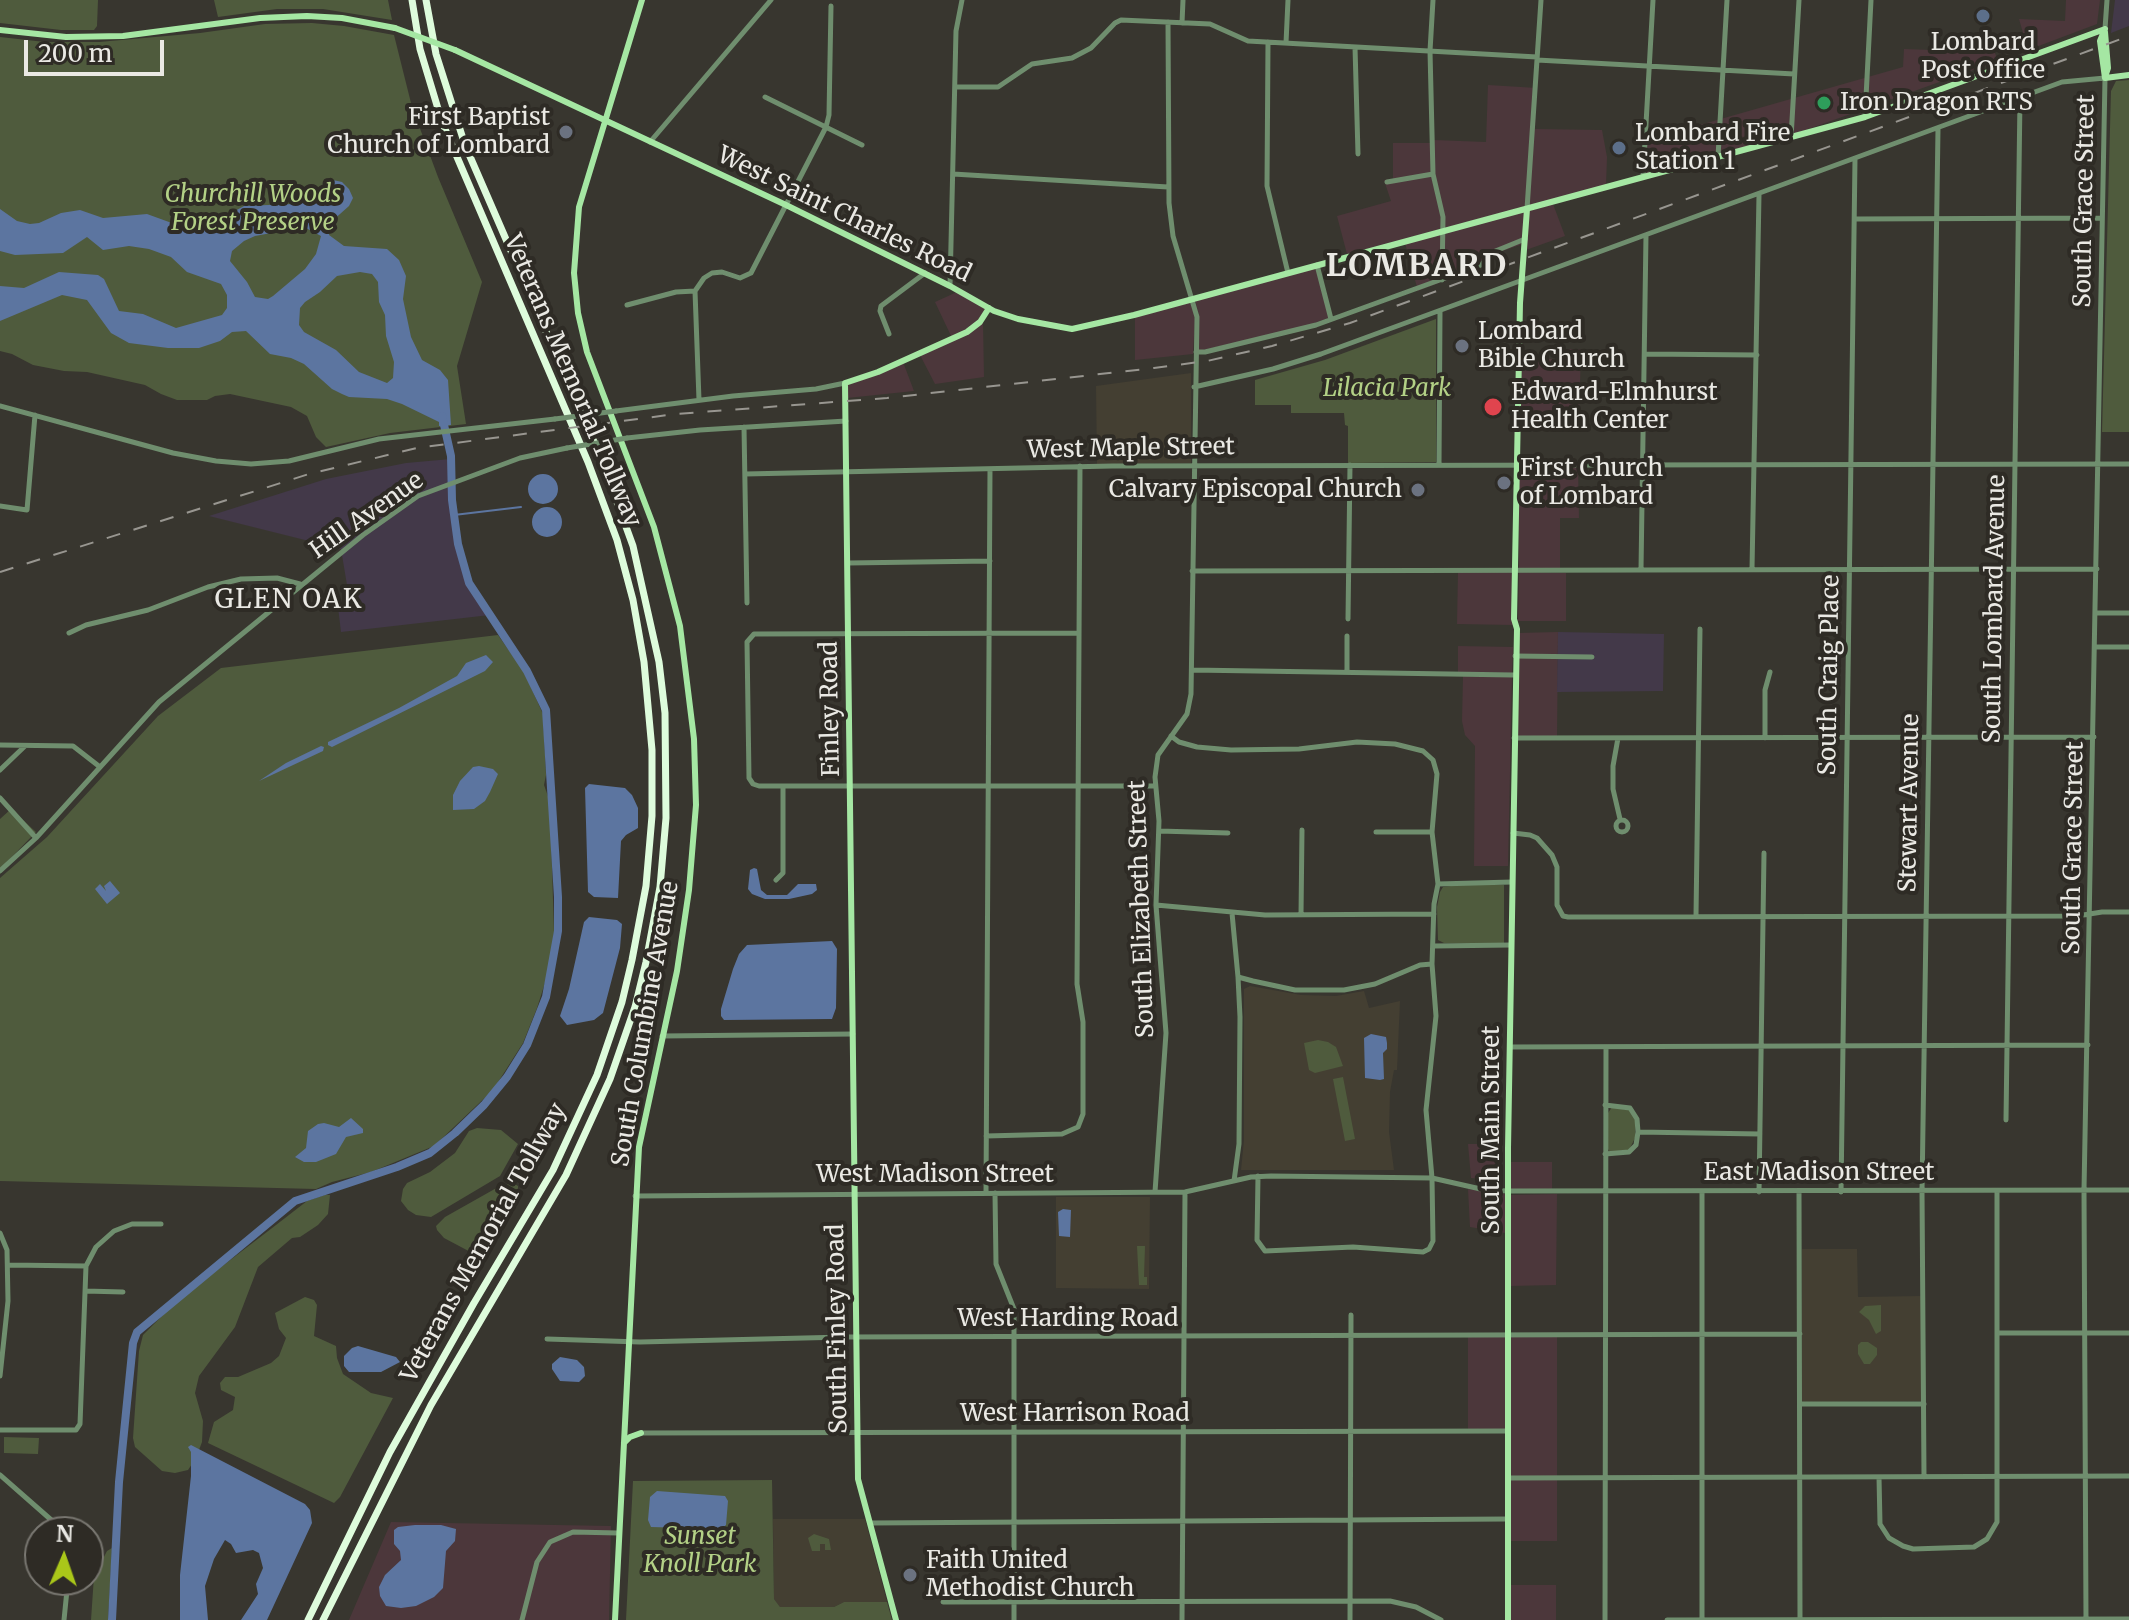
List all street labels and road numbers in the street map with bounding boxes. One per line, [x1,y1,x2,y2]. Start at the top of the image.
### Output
street label: South Grace Street [2069,94,2101,308]
street label: West Saint Charles Road [712,141,976,289]
street label: Veterans Memorial Tollway [497,231,647,531]
street label: West Maple Street [1027,433,1235,465]
street label: Hill Avenue [305,466,429,566]
street label: South Lombard Avenue [1978,474,2012,744]
street label: South Craig Place [1814,574,1846,776]
street label: Finley Road [815,641,847,777]
street label: Stewart Avenue [1894,713,1926,893]
street label: South Grace Street [2058,741,2090,955]
street label: South Elizabeth Street [1123,780,1161,1038]
street label: South Columbine Avenue [607,879,685,1169]
street label: South Main Street [1478,1026,1506,1234]
street label: Veterans Memorial Tollway [395,1098,573,1388]
street label: East Madison Street [1704,1159,1934,1187]
street label: West Madison Street [816,1161,1054,1189]
street label: South Finley Road [822,1224,854,1434]
street label: West Harding Road [958,1305,1178,1333]
street label: West Harrison Road [960,1400,1190,1428]

